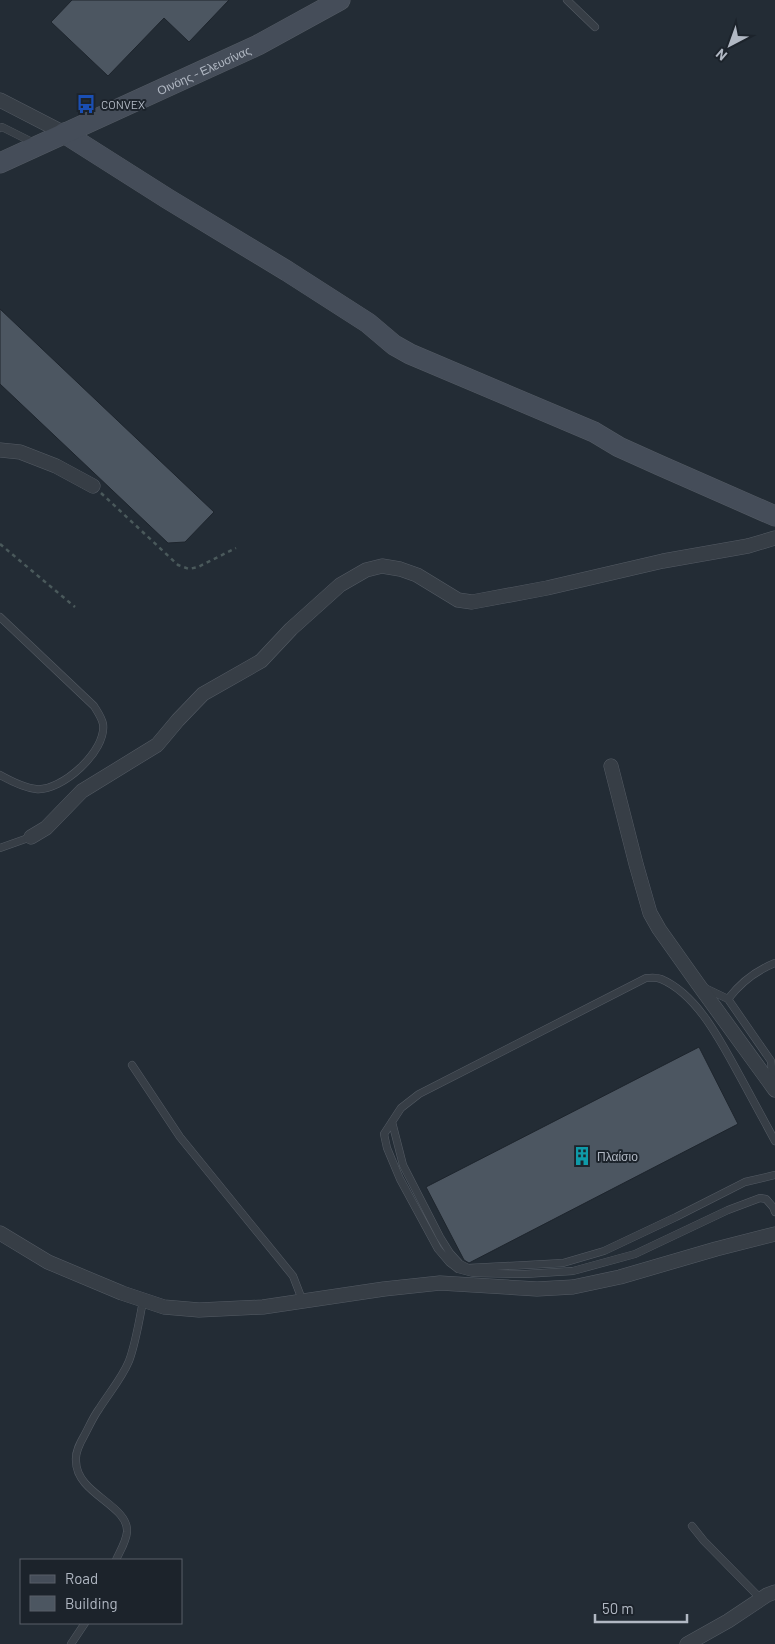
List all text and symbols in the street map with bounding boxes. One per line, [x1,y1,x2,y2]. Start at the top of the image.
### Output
north arrow [705,20,755,70]
street label: Οινόης - Ελευσίνας [155,42,253,97]
text: N [712,46,730,65]
bus stop icon: CONVEX [75,93,97,115]
place label: CONVEX [101,97,145,111]
building icon: Πλαίσιο [571,1145,593,1167]
place label: Πλαίσιο [597,1149,638,1163]
legend [20,1559,182,1624]
text: Road [65,1569,98,1587]
scale bar [595,1592,688,1624]
text: Building [65,1594,118,1612]
text: 50 m [602,1599,634,1617]

